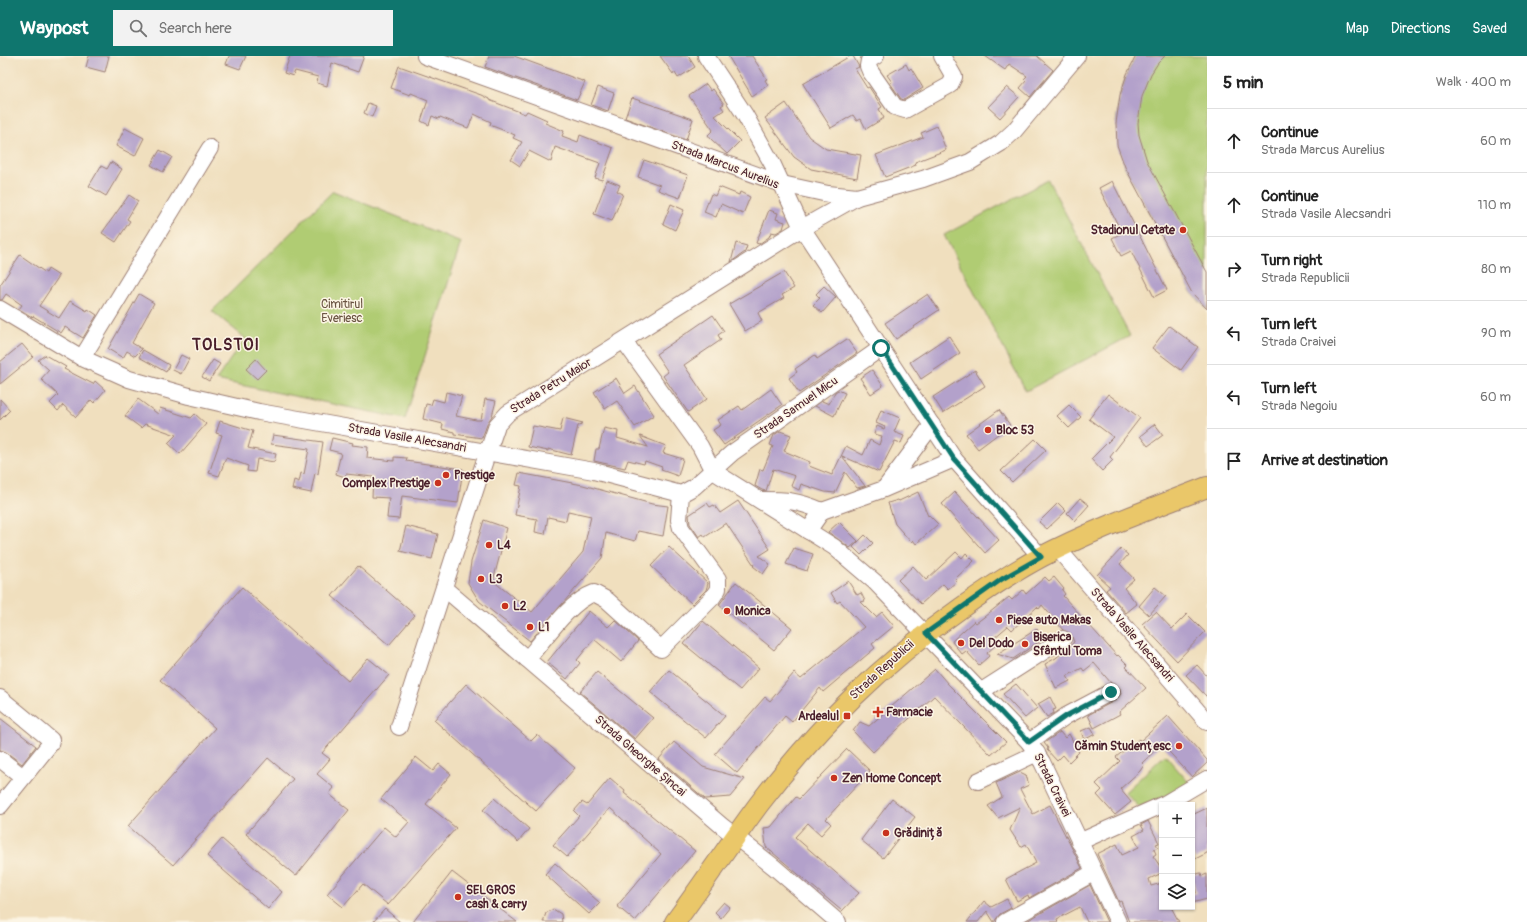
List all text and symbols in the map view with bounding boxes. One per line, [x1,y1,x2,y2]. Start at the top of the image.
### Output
search box [113,10,393,46]
text: Waypost [20,16,89,40]
icon: search [127,17,149,39]
text: Search here [159,19,232,38]
text: Map [1346,20,1369,37]
text: Directions [1391,20,1450,37]
text: Saved [1472,20,1507,37]
text: 5 min [1223,72,1263,93]
text: Walk · 400 m [1436,74,1511,90]
text: Continue [1261,123,1319,142]
icon: ahead [1223,130,1245,152]
text: 60 m [1480,133,1511,149]
street label: Strada Marcus Aurelius [669,138,782,193]
text: Strada Marcus Aurelius [1261,142,1385,158]
text: Continue [1261,187,1319,206]
icon: ahead [1223,194,1245,216]
text: 110 m [1478,197,1511,213]
text: Strada Vasile Alecsandri [1261,206,1391,222]
place label: Stadionul Cetate [1091,223,1176,238]
marker: Stadionul Cetate [1178,225,1188,235]
text: Turn right [1261,251,1322,270]
icon: right [1223,258,1245,280]
text: 80 m [1481,261,1511,277]
text: Strada Republicii [1261,270,1349,286]
park label: Cimitirul Everiesc [321,297,363,326]
text: Turn left [1261,315,1317,334]
icon: left [1223,322,1245,344]
text: 90 m [1481,325,1511,341]
text: Strada Craivei [1261,334,1336,350]
district label: TOLSTOI [191,335,260,355]
route start [872,339,890,357]
street label: Strada Petru Maior [508,355,595,417]
street label: Strada Samuel Micu [751,373,841,443]
text: Turn left [1261,379,1317,398]
icon: left [1223,386,1245,408]
text: 60 m [1480,389,1511,405]
text: Strada Negoiu [1261,398,1337,414]
street label: Strada Vasile Alecsandri [347,420,467,456]
place label: Bloc 53 [996,423,1034,438]
marker: Bloc 53 [983,425,993,435]
icon: arrive [1223,450,1245,472]
text: Arrive at destination [1261,451,1388,470]
place label: Prestige [454,468,496,483]
marker: Prestige [441,470,451,480]
place label: Complex Prestige [342,476,431,491]
marker: Complex Prestige [433,478,443,488]
place label: L4 [497,538,511,553]
marker: L4 [484,540,494,550]
place label: L3 [489,572,503,587]
marker: L3 [476,574,486,584]
street label: Strada Vasile Alecsandri [1087,585,1177,685]
place label: L2 [513,599,527,614]
marker: L2 [500,601,510,611]
place label: Monica [735,604,771,619]
marker: Monica [722,606,732,616]
place label: Piese auto Makas [1007,613,1092,628]
marker: Piese auto Makas [994,615,1004,625]
place label: L1 [538,620,549,635]
marker: L1 [525,622,535,632]
place label: Biserica Sfântul Toma [1033,630,1102,659]
place label: Del Dodo [969,636,1015,651]
street label: Strada Republicii [847,637,917,703]
marker: Del Dodo [956,638,966,648]
marker: Biserica Sfântul Toma [1020,639,1030,649]
route end [1102,683,1120,701]
place label: Farmacie [886,705,934,720]
marker: Farmacie [873,707,883,717]
place label: Ardealul [798,709,839,724]
marker: Ardealul [842,711,852,721]
street label: Strada Gheorghe Șincai [591,712,689,800]
place label: Cămin Studențesc [1074,739,1171,754]
marker: Cămin Studențesc [1174,741,1184,751]
street label: Strada Craivei [1030,751,1074,819]
place label: Zen Home Concept [842,771,942,786]
marker: Zen Home Concept [829,773,839,783]
map controls [1159,802,1195,910]
button: + [1159,802,1195,838]
place label: Grădiniță [894,826,943,841]
marker: Grădiniță [881,828,891,838]
button: − [1159,838,1195,874]
button: layers [1159,874,1195,910]
place label: SELGROS cash & carry [465,883,528,912]
marker: SELGROS cash & carry [453,892,463,902]

